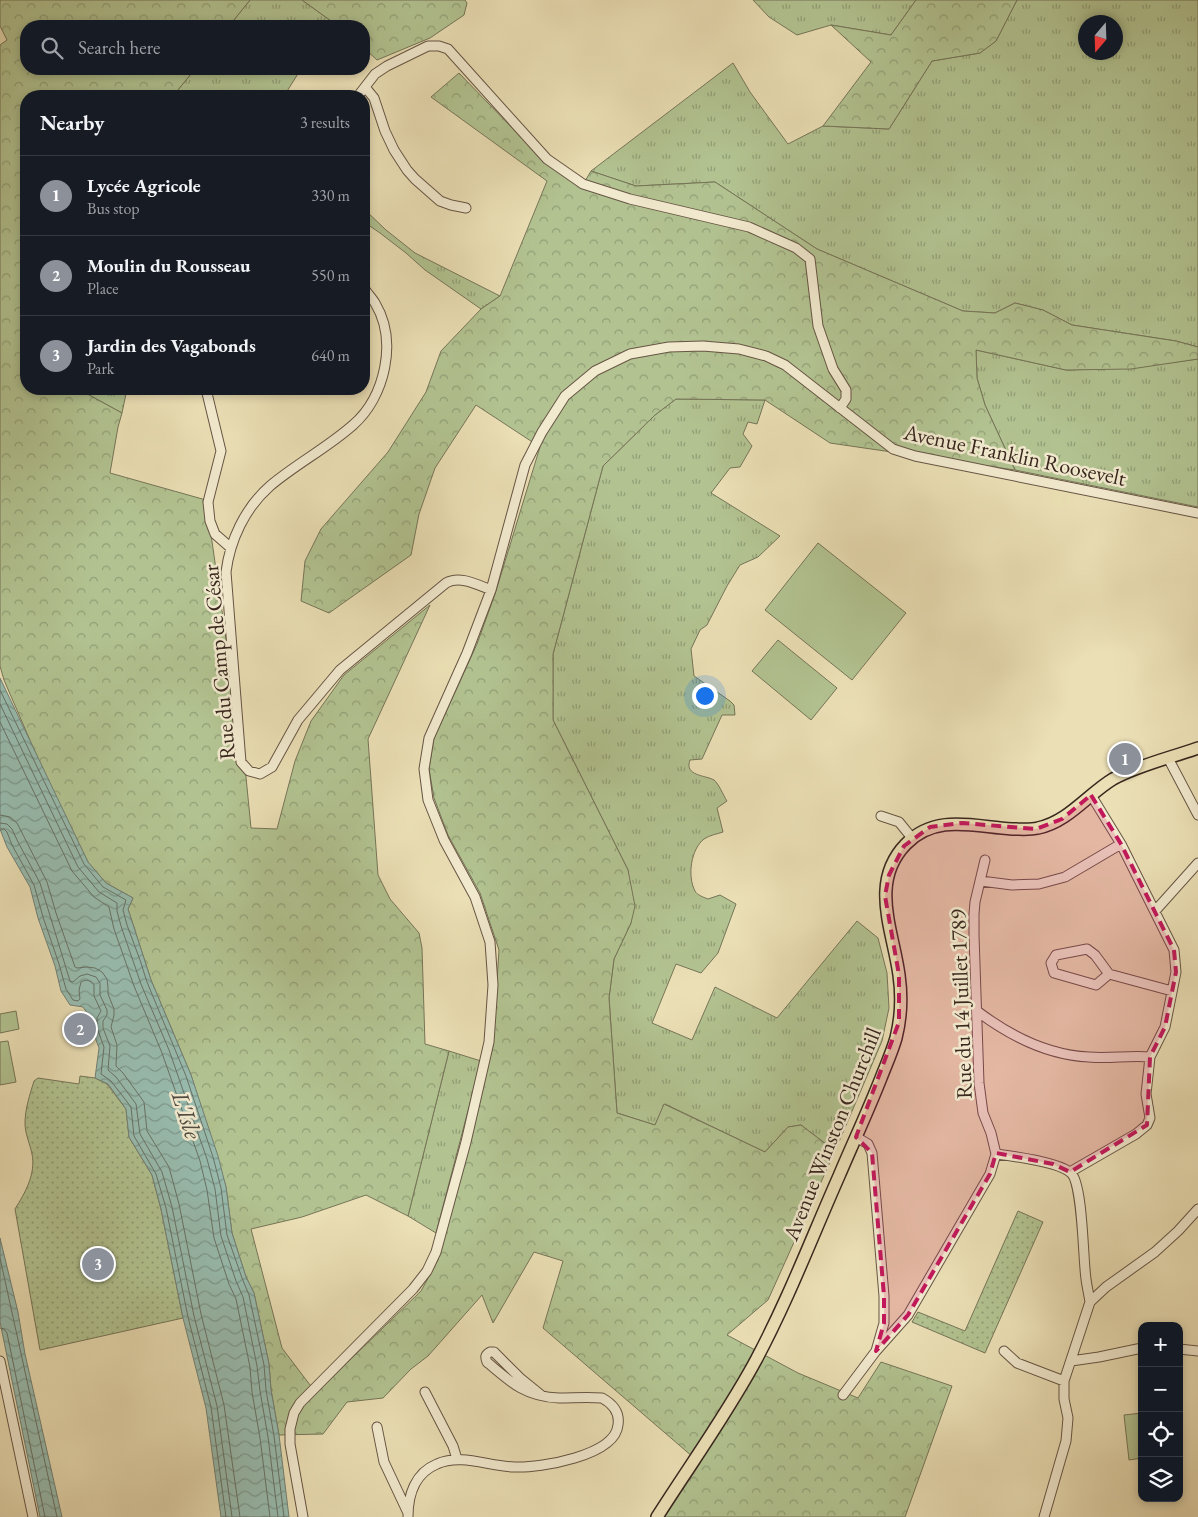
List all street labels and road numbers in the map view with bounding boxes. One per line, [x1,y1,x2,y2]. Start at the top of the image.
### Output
street label: Avenue Franklin Roosevelt [900,417,1129,493]
street label: Rue du Camp de César [196,562,242,761]
street label: Rue du 14 Juillet 1789 [943,908,979,1099]
street label: Avenue Winston Churchill [776,1023,888,1246]

